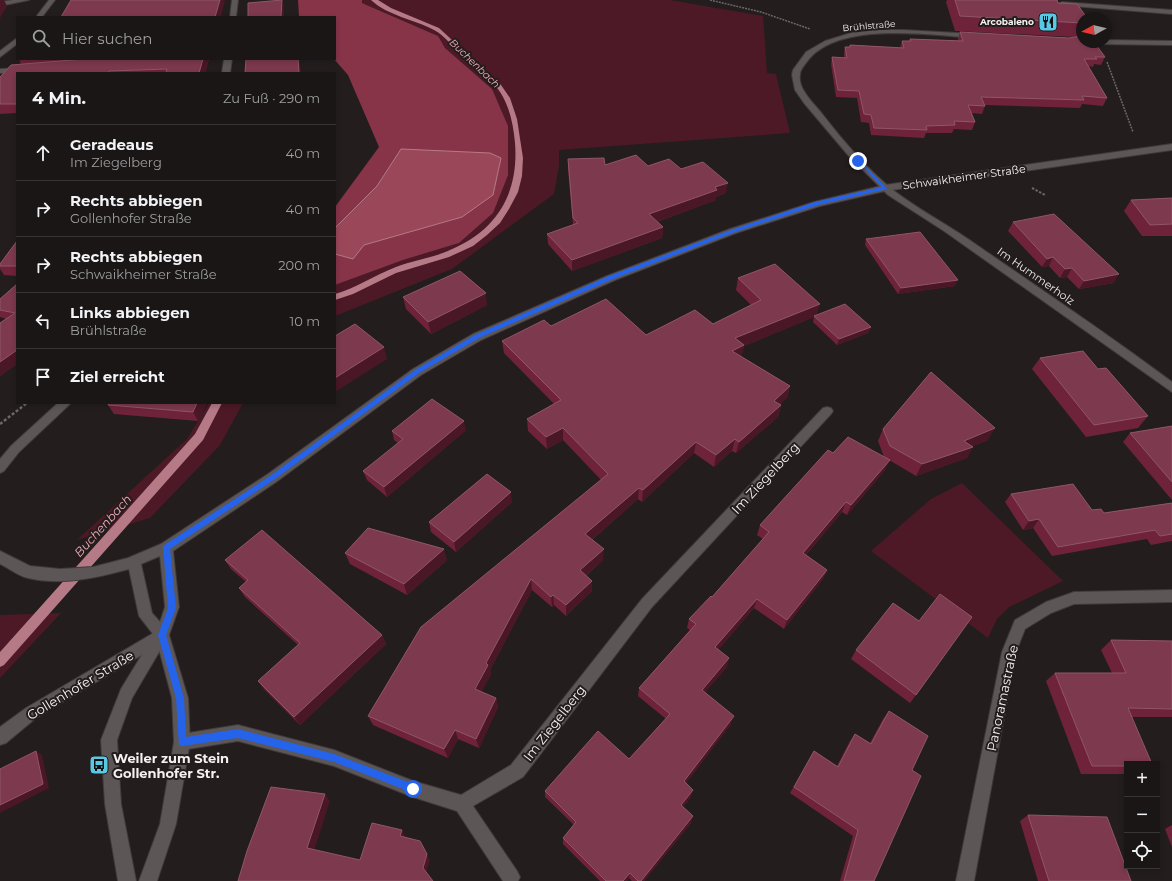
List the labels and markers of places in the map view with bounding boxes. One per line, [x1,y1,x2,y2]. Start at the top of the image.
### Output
restaurant icon: Arcobaleno [1037,11,1059,33]
place label: Arcobaleno [979,16,1034,27]
place label: Weiler zum Stein Gollenhofer Str. [113,750,229,781]
bus stop icon: Weiler zum Stein Gollenhofer Str. [88,754,110,776]

